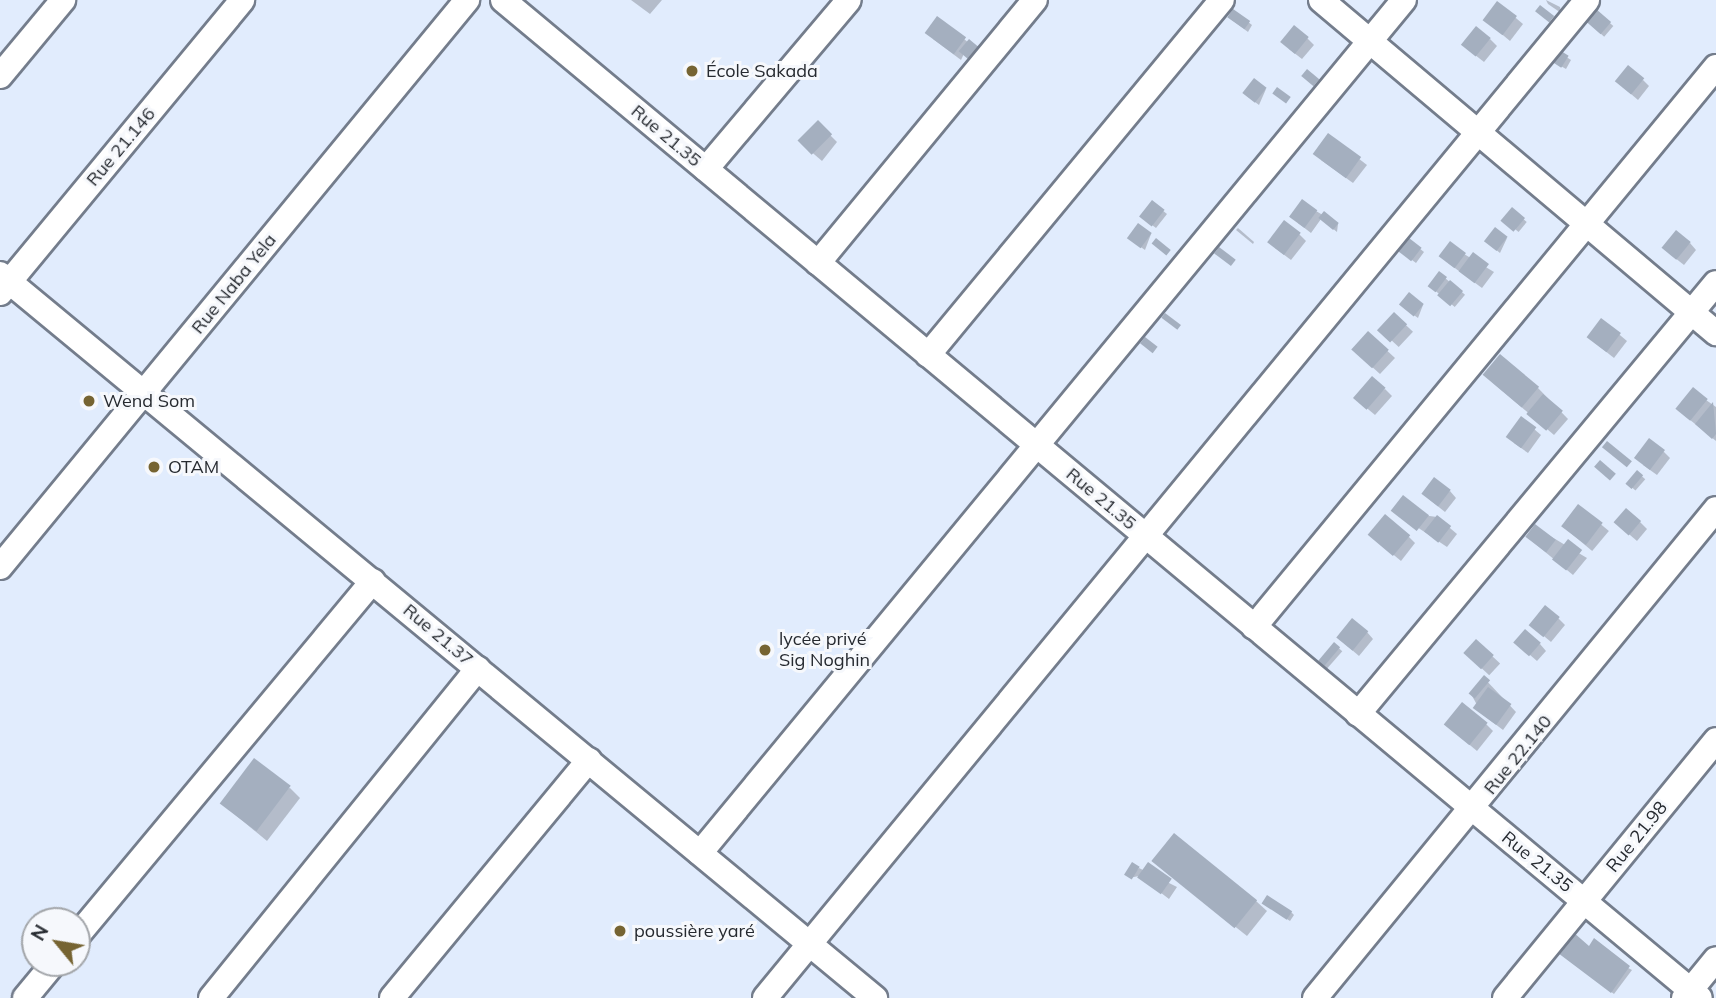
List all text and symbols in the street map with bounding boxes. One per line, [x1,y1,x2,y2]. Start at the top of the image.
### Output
place label: École Sakada [706,60,818,82]
marker: École Sakada [684,63,700,79]
street label: Rue 21.35 [627,101,705,171]
street label: Rue 21.146 [82,104,160,190]
street label: Rue Naba Yela [187,230,281,338]
place label: Wend Som [103,390,195,412]
marker: Wend Som [81,393,97,409]
place label: OTAM [168,456,219,478]
marker: OTAM [146,459,162,475]
street label: Rue 21.35 [1062,464,1140,534]
street label: Rue 21.37 [399,600,477,670]
place label: lycée privé Sig Noghin [779,629,870,672]
marker: lycée privé Sig Noghin [757,642,773,658]
street label: Rue 22.140 [1480,711,1556,799]
street label: Rue 21.98 [1602,797,1672,877]
street label: Rue 21.35 [1497,827,1577,897]
north arrow [21,907,91,977]
text: N [26,920,54,945]
place label: poussière yaré [634,920,755,942]
marker: poussière yaré [612,923,628,939]

